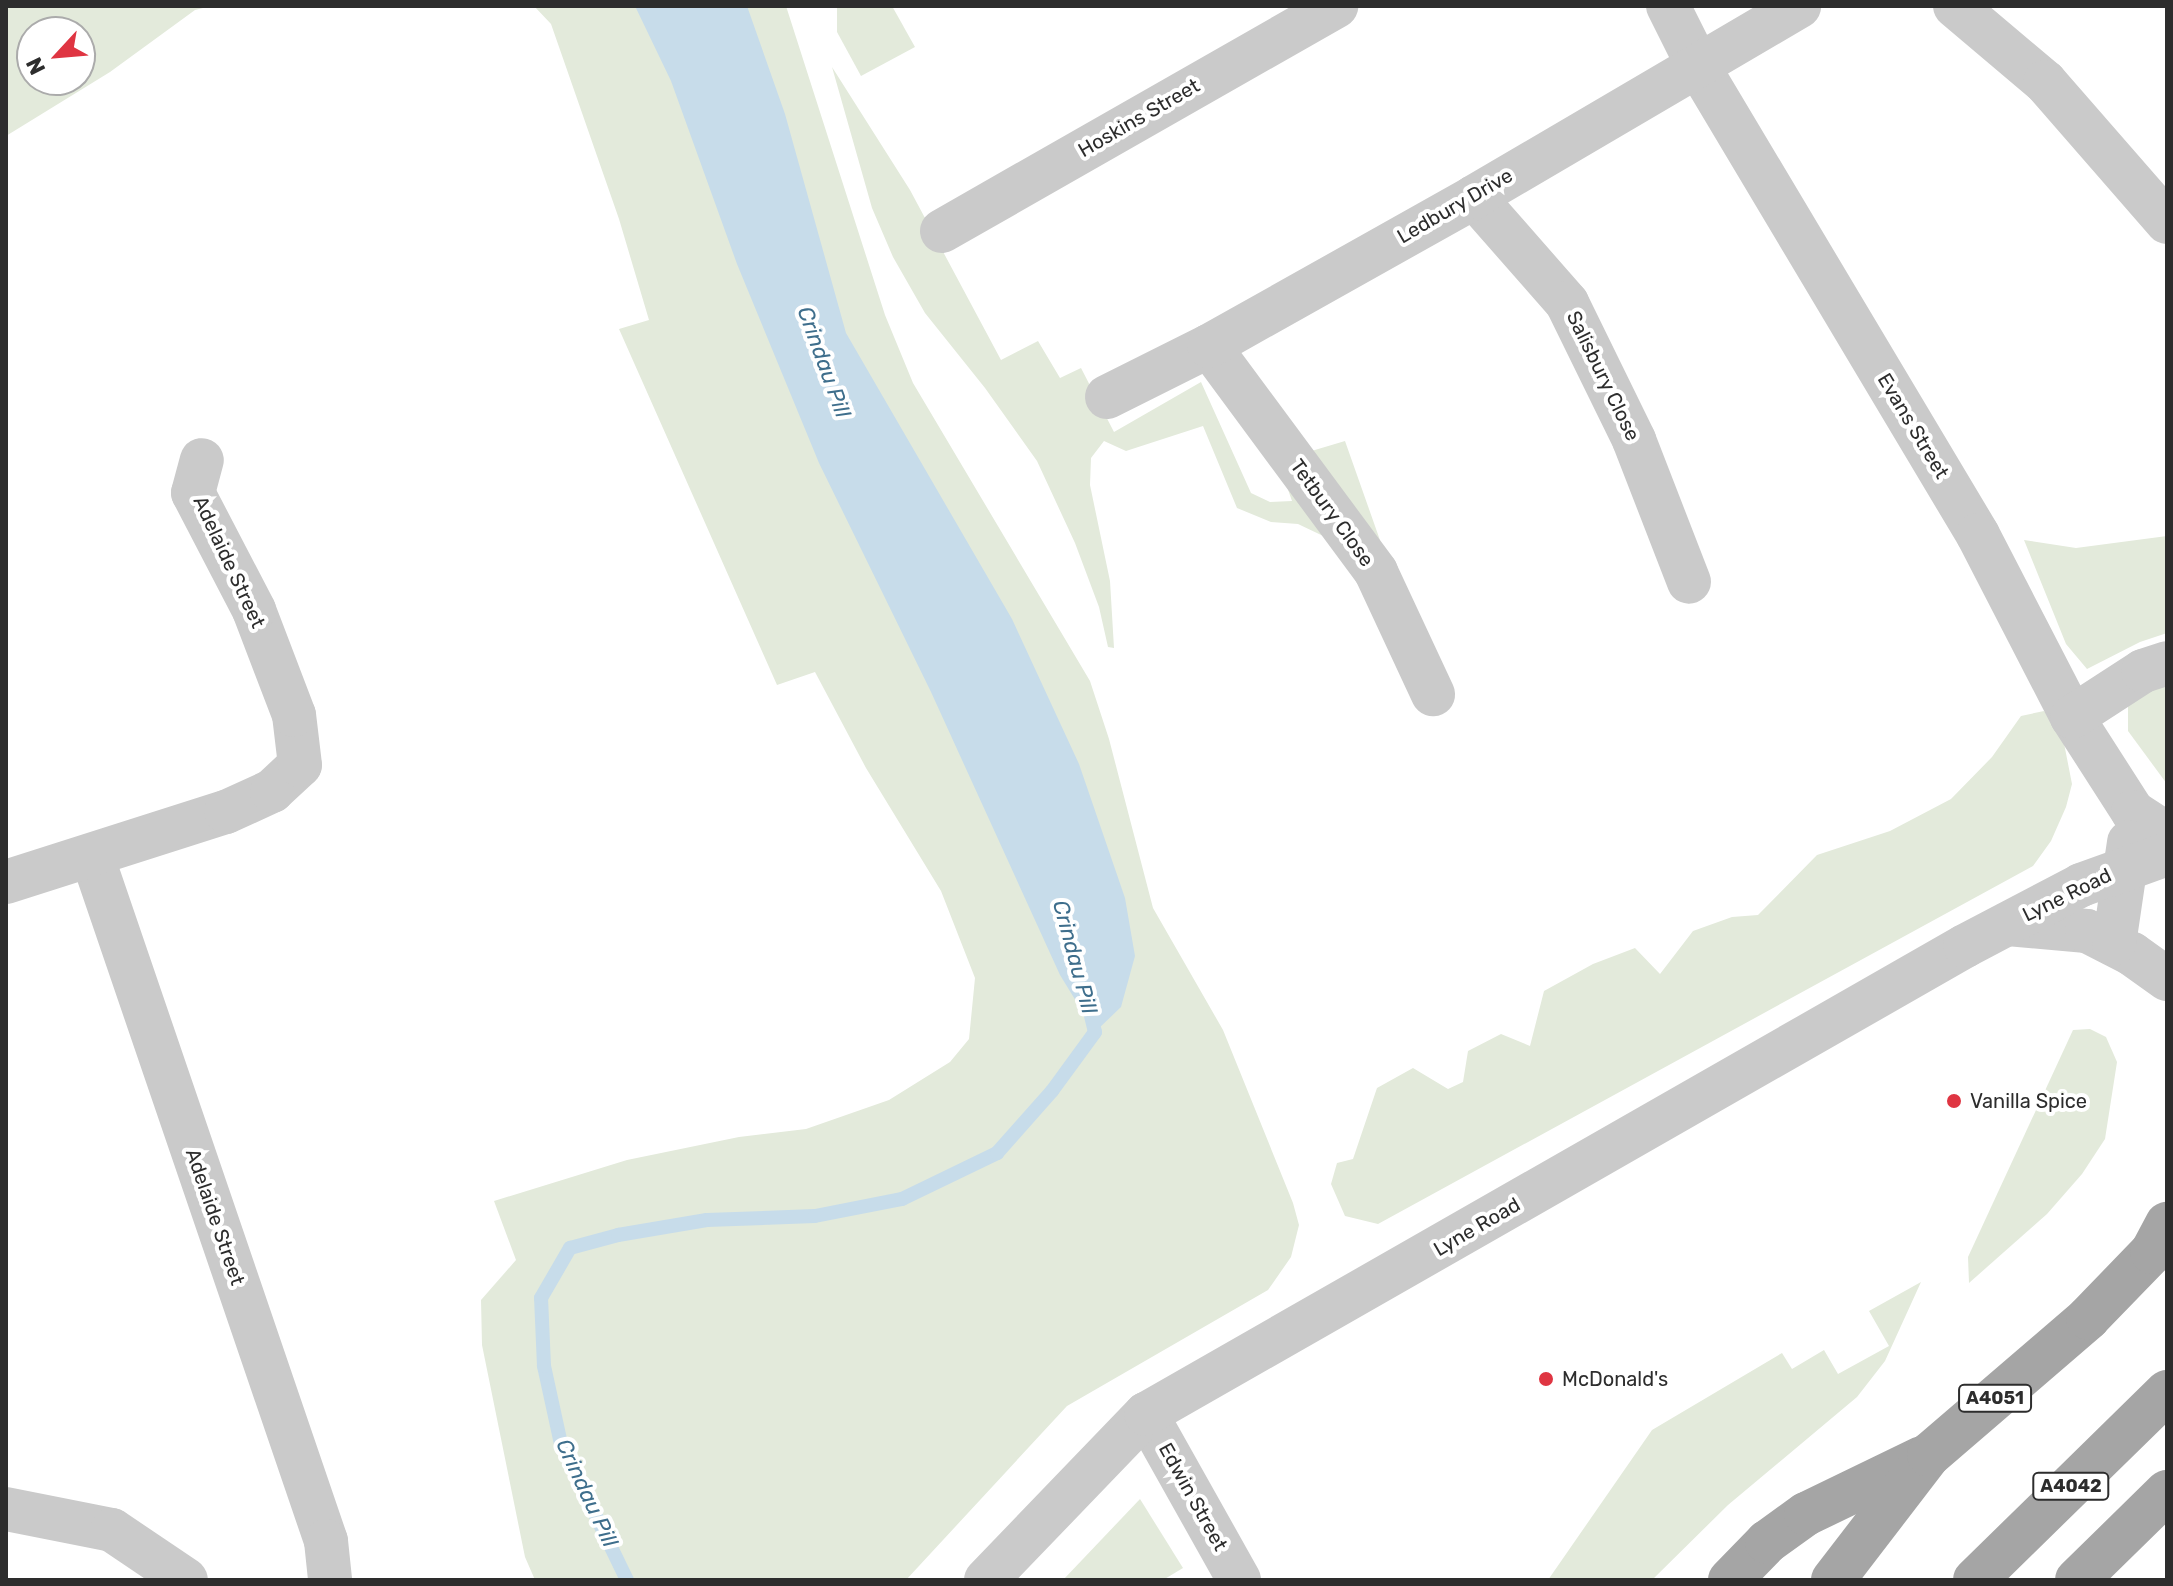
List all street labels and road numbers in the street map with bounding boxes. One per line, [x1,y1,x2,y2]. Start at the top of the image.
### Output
street label: Hoskins Street [1074,74,1204,162]
street label: Ledbury Drive [1393,163,1517,249]
street label: Salisbury Close [1561,307,1645,445]
street label: Evans Street [1872,369,1954,483]
street label: Tetbury Close [1285,455,1379,571]
street label: Adelaide Street [188,492,270,632]
street label: Lyne Road [2019,863,2115,927]
street label: Adelaide Street [180,1146,250,1288]
street label: Lyne Road [1429,1193,1525,1261]
road number: A4051 [1957,1384,2033,1412]
street label: Edwin Street [1154,1439,1232,1555]
road number: A4042 [2031,1472,2111,1500]

